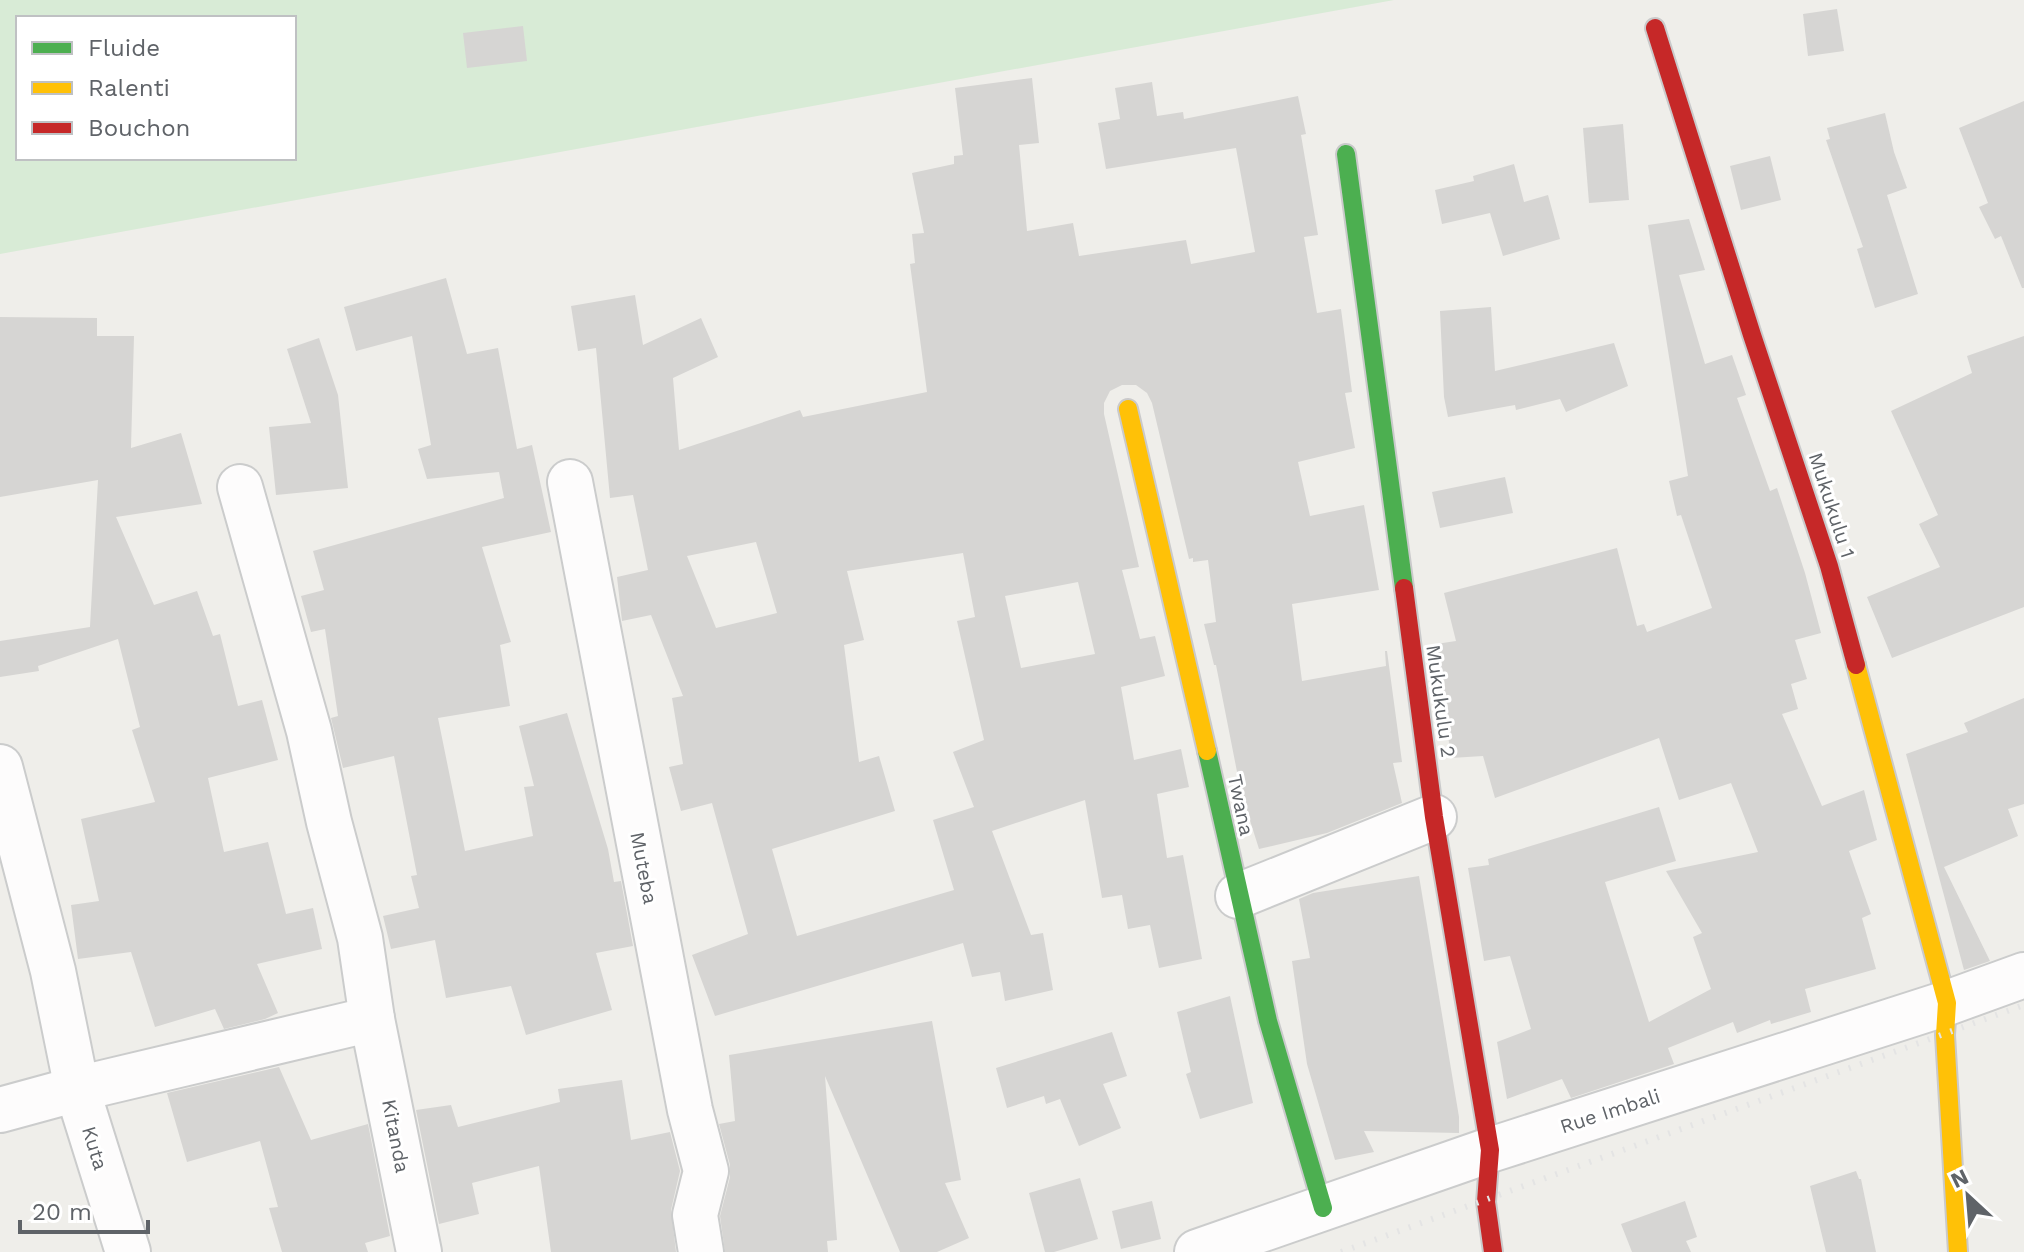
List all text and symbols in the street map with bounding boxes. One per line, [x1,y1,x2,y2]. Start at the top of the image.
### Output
legend [16,16,296,160]
text: Fluide [88,34,160,62]
text: Ralenti [88,74,170,102]
text: Bouchon [88,114,190,142]
street label: Mukukulu 1 [1804,449,1860,561]
street label: Mukukulu 2 [1421,643,1461,759]
street label: Twana [1223,772,1259,838]
street label: Muteba [625,830,663,906]
street label: Rue Imbali [1557,1084,1663,1138]
street label: Kitanda [377,1097,415,1175]
street label: Kuta [77,1123,113,1173]
north arrow [1928,1156,2008,1236]
text: N [1947,1164,1972,1193]
scale bar [20,1184,148,1234]
text: 20 m [32,1198,92,1226]

